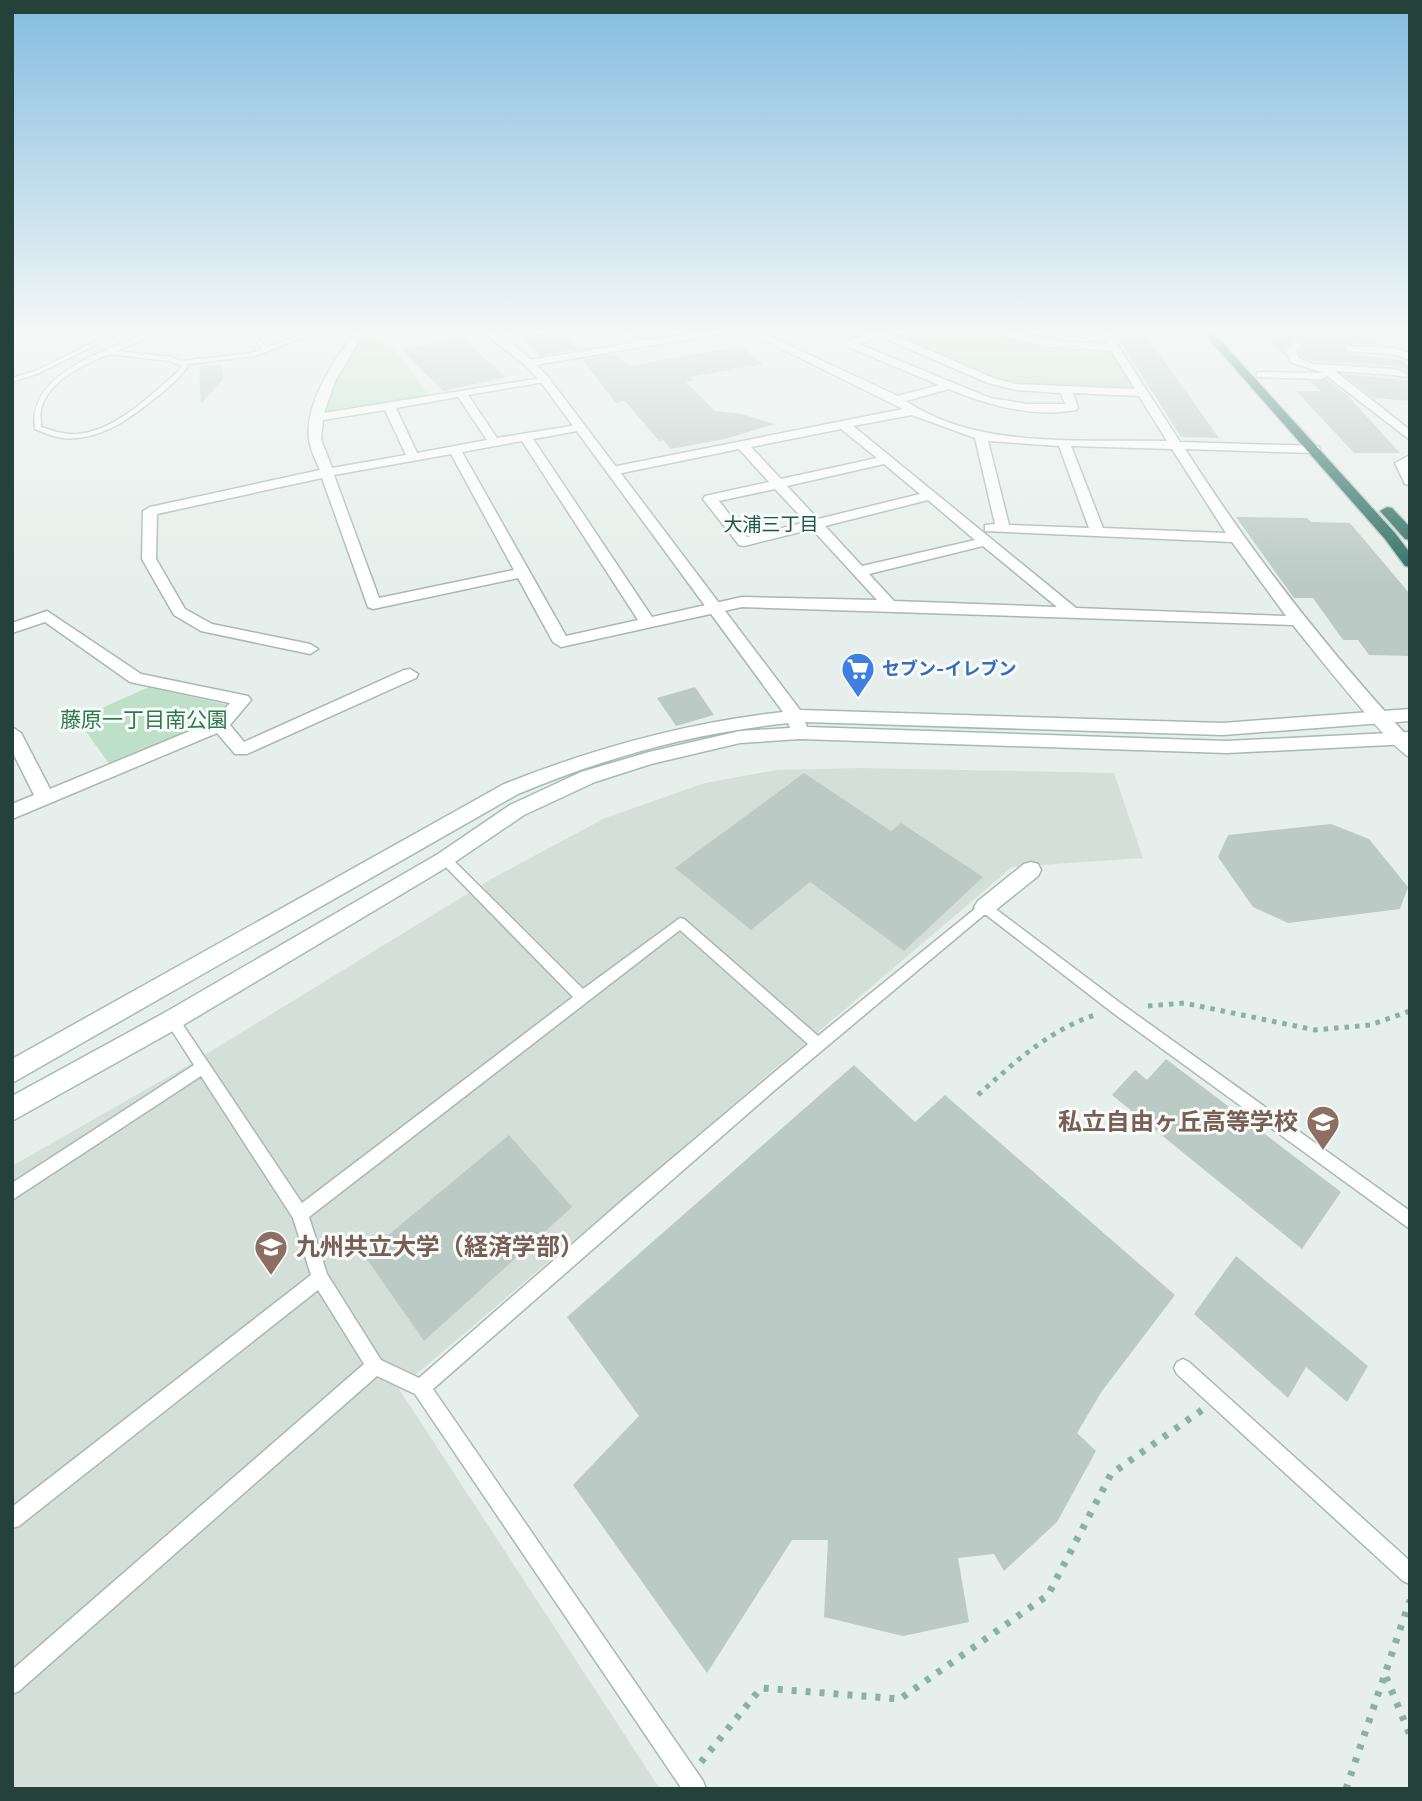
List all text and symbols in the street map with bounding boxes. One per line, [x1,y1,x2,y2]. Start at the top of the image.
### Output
district label: 大浦三丁目 [723,513,819,536]
supermarket icon: セブン-イレブン [839,650,877,699]
place label: セブン-イレブン [882,658,1016,679]
park label: 藤原一丁目南公園 [60,707,228,732]
school or university icon: 私立自由ヶ丘高等学校 [1304,1103,1342,1152]
place label: 私立自由ヶ丘高等学校 [1058,1107,1298,1136]
school or university icon: 九州共立大学（経済学部） [252,1228,290,1277]
place label: 九州共立大学（経済学部） [296,1232,584,1261]

